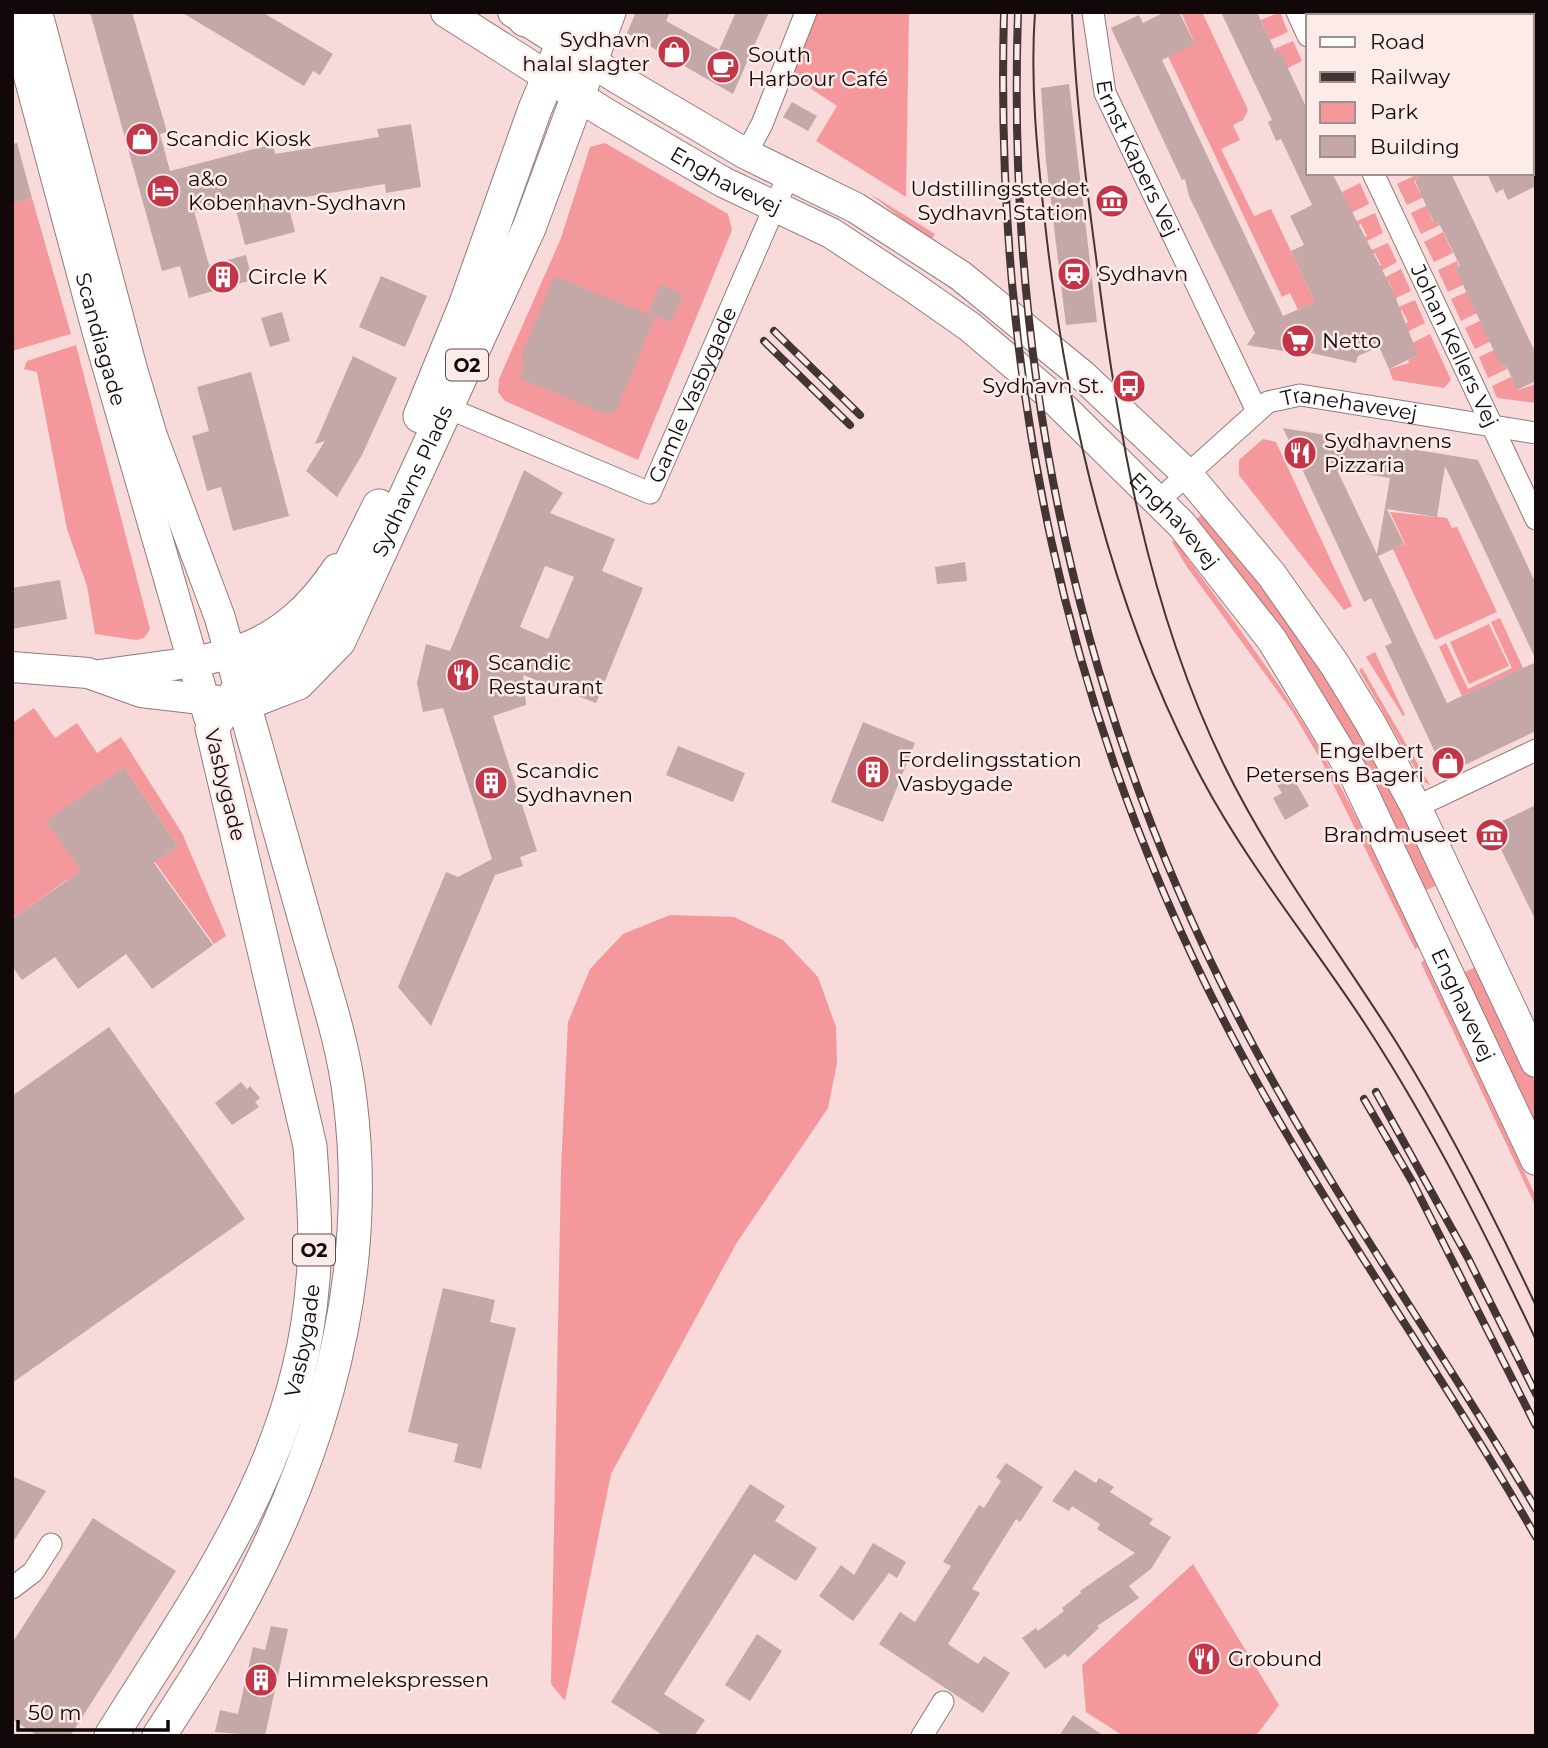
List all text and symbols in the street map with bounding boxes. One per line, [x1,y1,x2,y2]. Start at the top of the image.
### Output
legend [1306,14,1534,175]
place label: Sydhavn halal slagter [522,27,650,76]
text: Road [1370,29,1425,54]
shop icon: Sydhavn halal slagter [655,33,693,71]
place label: South Harbour Café [748,42,888,91]
cafe icon: South Harbour Café [704,48,742,86]
text: Railway [1370,64,1451,89]
street label: Ernst Kapers Vej [1091,78,1185,240]
text: Park [1370,99,1418,124]
shop icon: Scandic Kiosk [123,120,161,158]
place label: Scandic Kiosk [166,126,312,151]
text: Building [1370,134,1460,159]
street label: Enghavevej [666,141,785,220]
place label: a&o Kobenhavn-Sydhavn [188,166,407,215]
hotel icon: a&o Kobenhavn-Sydhavn [144,172,182,210]
place label: Udstillingsstedet Sydhavn Station [910,176,1088,225]
museum icon: Udstillingsstedet Sydhavn Station [1093,182,1131,220]
station icon: Sydhavn [1055,255,1093,293]
building icon: Circle K [204,258,242,296]
street label: Johan Kellers Vej [1405,259,1504,431]
place label: Sydhavn [1098,261,1188,286]
place label: Circle K [248,264,327,289]
street label: Scandiagade [70,270,131,409]
street label: Gamle Vasbygade [643,303,742,487]
supermarket icon: Netto [1279,322,1317,360]
place label: Netto [1322,328,1381,353]
road number: O2 [446,350,488,380]
bus stop icon: Sydhavn St. [1110,367,1148,405]
place label: Sydhavn St. [982,373,1104,398]
street label: Tranehavevej [1278,382,1419,426]
street label: Sydhavns Plads [367,401,458,560]
place label: Sydhavnens Pizzaria [1324,428,1451,477]
restaurant icon: Sydhavnens Pizzaria [1281,434,1319,472]
street label: Enghavevej [1124,467,1225,574]
place label: Scandic Restaurant [488,650,603,699]
restaurant icon: Scandic Restaurant [444,656,482,694]
street label: Vasbygade [199,726,252,844]
place label: Engelbert Petersens Bageri [1245,738,1424,787]
shop icon: Engelbert Petersens Bageri [1429,744,1467,782]
place label: Fordelingsstation Vasbygade [898,747,1082,796]
building icon: Fordelingsstation Vasbygade [854,753,892,791]
place label: Scandic Sydhavnen [516,758,633,807]
building icon: Scandic Sydhavnen [472,764,510,802]
museum icon: Brandmuseet [1473,816,1511,854]
place label: Brandmuseet [1323,822,1468,847]
street label: Enghavevej [1426,944,1501,1065]
road number: O2 [293,1234,335,1266]
street label: Vasbygade [279,1283,325,1400]
restaurant icon: Grobund [1185,1640,1223,1678]
place label: Grobund [1228,1646,1322,1671]
building icon: Himmelekspressen [242,1661,280,1699]
place label: Himmelekspressen [286,1667,489,1692]
scale bar [18,1688,168,1732]
text: 50 m [28,1700,82,1725]

